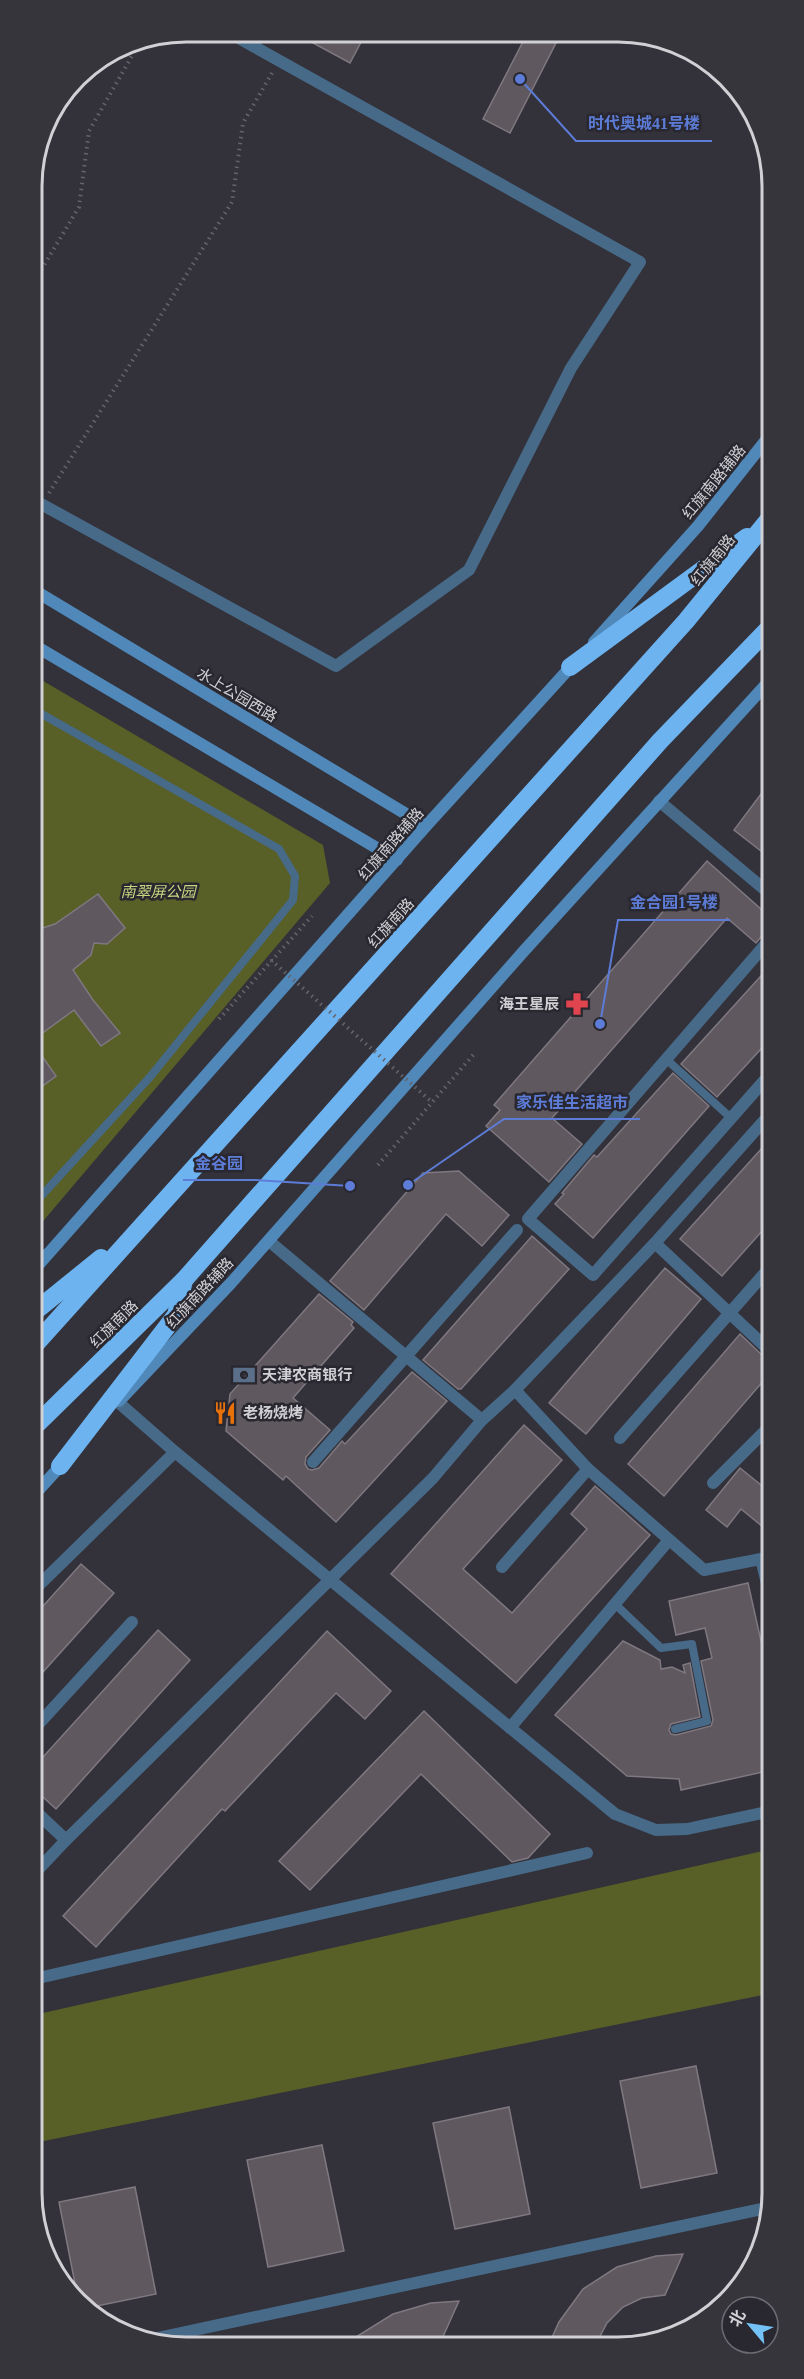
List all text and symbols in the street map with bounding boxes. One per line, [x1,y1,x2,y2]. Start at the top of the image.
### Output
callout: 时代奥城41号楼 [576,107,712,141]
text: 时代奥城41号楼 [588,114,700,132]
street label: 红旗南路辅路 [679,442,749,522]
street label: 红旗南路 [688,532,738,588]
street label: 水上公园西路 [194,665,280,725]
street label: 红旗南路辅路 [355,805,427,883]
park label: 南翠屏公园 [120,884,197,900]
callout: 金合园1号楼 [618,886,730,920]
text: 金合园1号楼 [630,894,718,911]
street label: 红旗南路 [365,895,417,951]
pharmacy icon: 海王星辰 [564,991,590,1017]
place label: 海王星辰 [499,996,559,1012]
callout: 家乐佳生活超市 [504,1085,640,1119]
text: 家乐佳生活超市 [516,1094,628,1111]
callout: 金谷园 [183,1146,255,1180]
text: 金谷园 [195,1155,243,1172]
street label: 红旗南路辅路 [163,1255,237,1331]
street label: 红旗南路 [87,1297,141,1351]
bank icon: 天津农商银行 [231,1362,257,1388]
place label: 天津农商银行 [262,1367,352,1383]
restaurant icon: 老杨烧烤 [212,1400,238,1426]
place label: 老杨烧烤 [243,1404,303,1421]
north arrow [720,2295,780,2355]
text: 北 [726,2307,749,2329]

